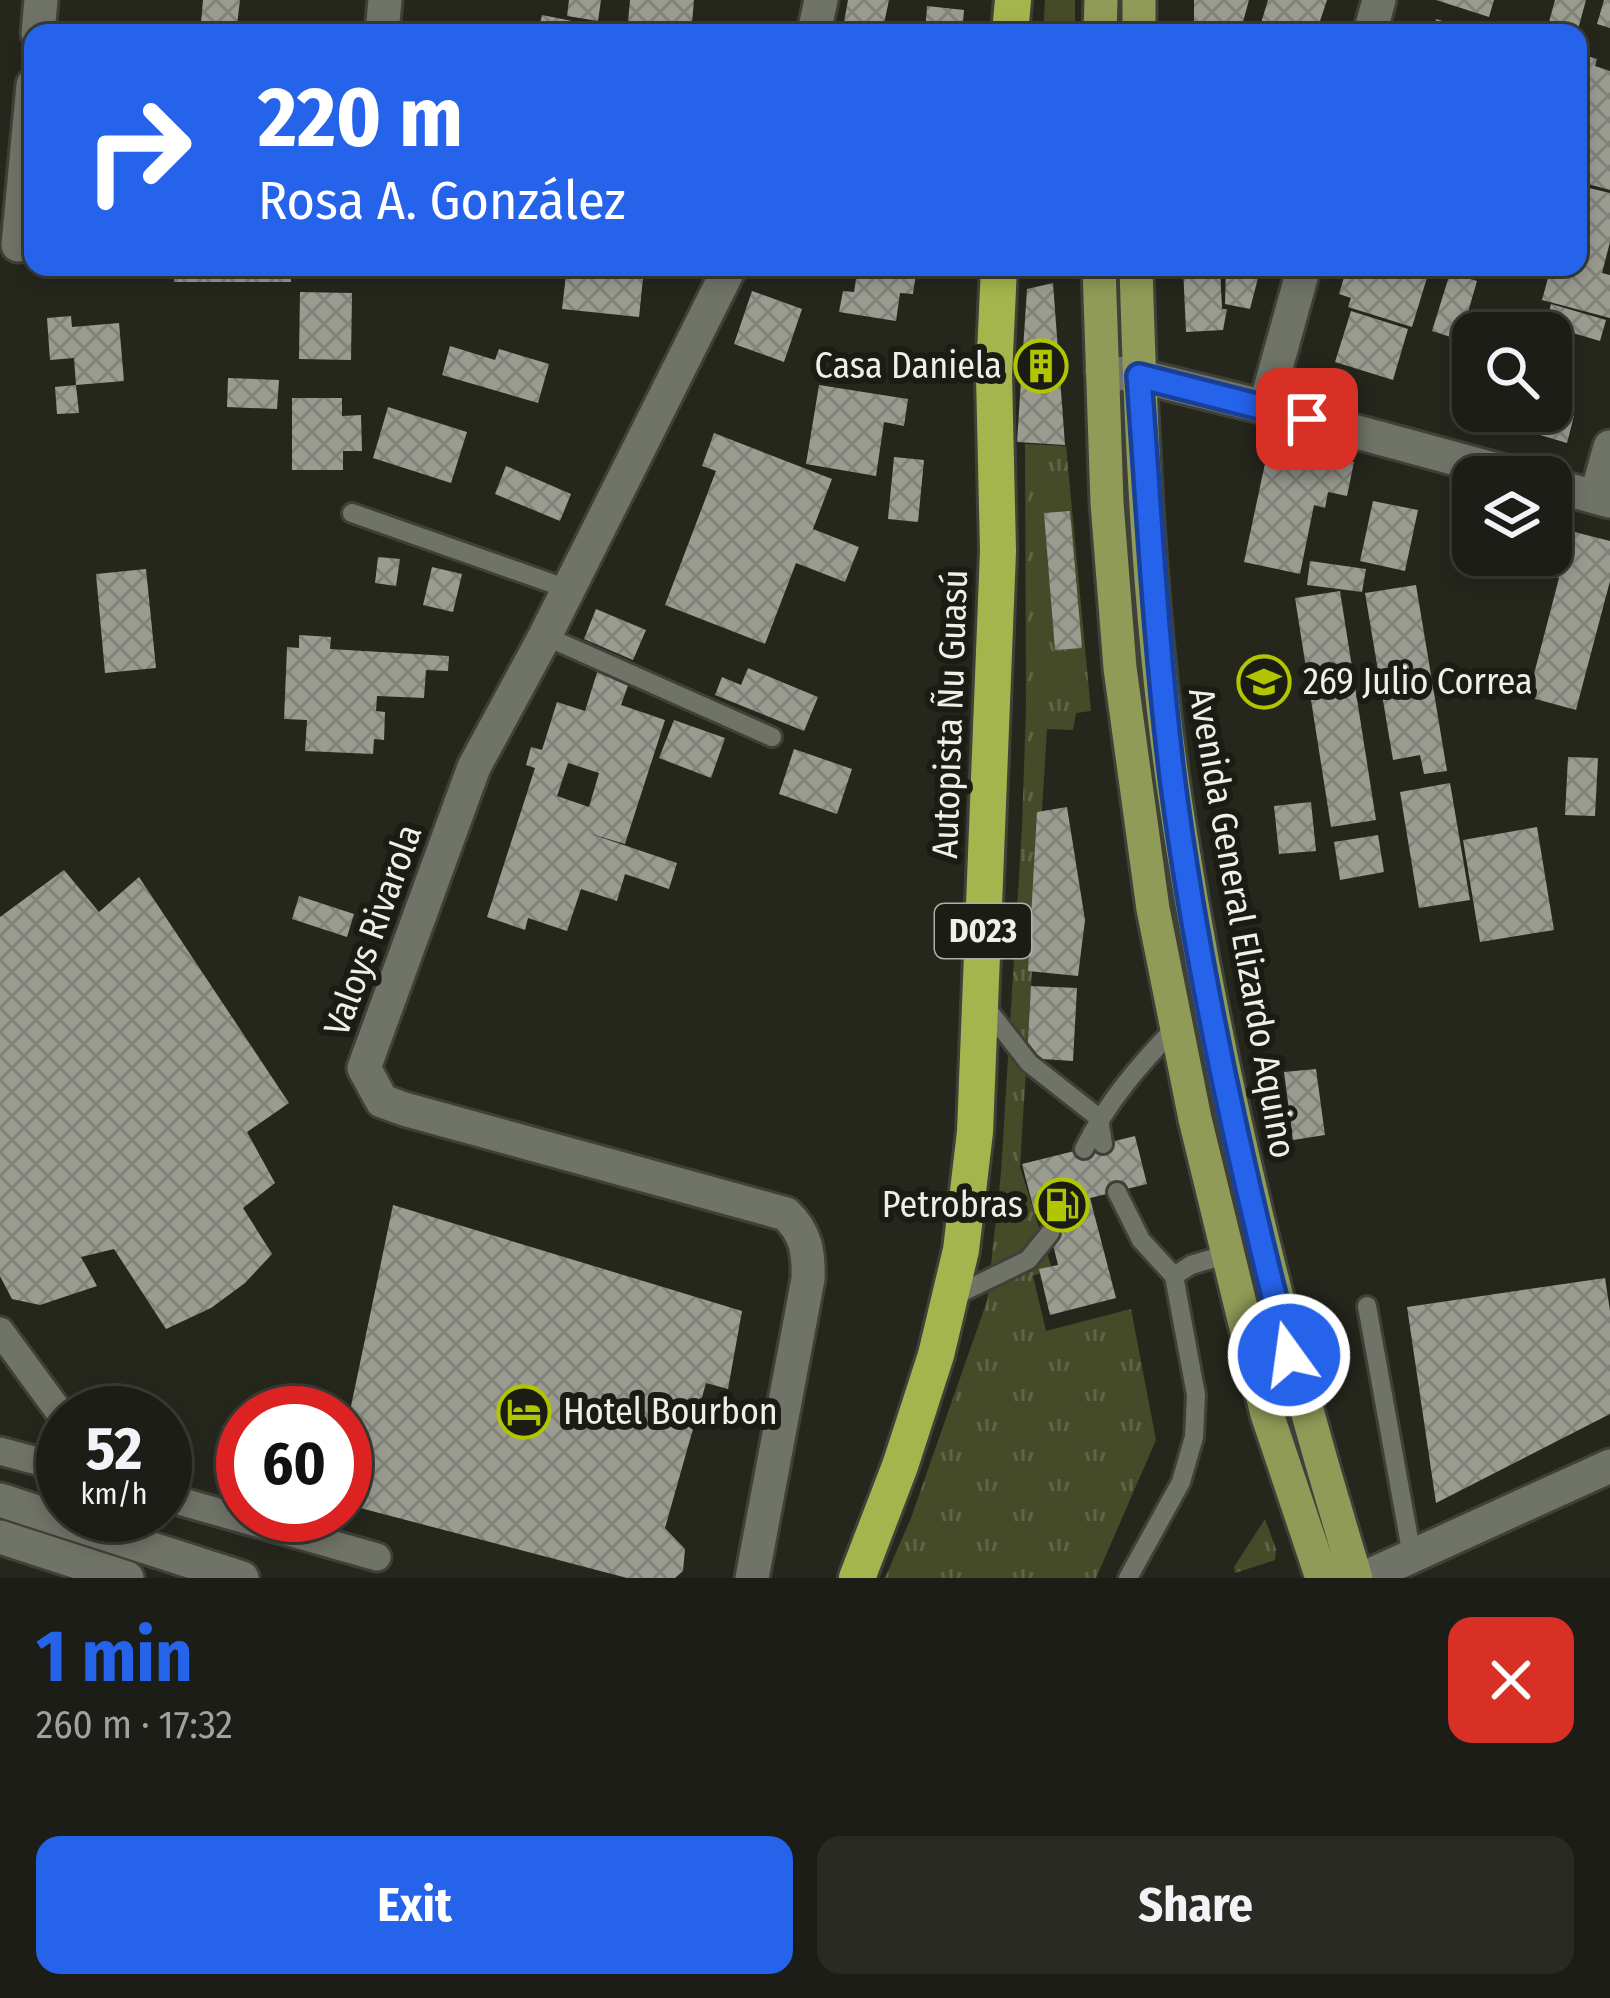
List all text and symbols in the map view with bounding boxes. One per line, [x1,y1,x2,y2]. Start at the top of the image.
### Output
text: 220 m [258,67,463,168]
icon: right [60,72,216,228]
text: Rosa A. González [258,169,626,233]
map controls [1452,312,1572,576]
button: search [1452,312,1572,432]
building icon: Casa Daniela [1013,338,1069,394]
place label: Casa Daniela [814,344,1002,388]
pin [1256,368,1358,470]
icon: arrive [1274,386,1340,452]
button: layers [1452,456,1572,576]
street label: Autopista Ñu Guasú [923,569,977,859]
school or university icon: 269 Julio Correa [1236,654,1292,710]
place label: 269 Julio Correa [1303,660,1533,704]
street label: Avenida General Elizardo Aquino [1179,684,1305,1162]
street label: Valoys Rivarola [314,819,432,1041]
road number: D023 [935,904,1031,958]
fuel station icon: Petrobras [1034,1177,1090,1233]
place label: Petrobras [882,1183,1023,1227]
position arrow [1226,1292,1352,1418]
hotel icon: Hotel Bourbon [496,1384,552,1440]
speed limit sign: 60 [216,1386,372,1542]
place label: Hotel Bourbon [563,1390,778,1434]
text: 52 [86,1413,142,1485]
text: km/h [81,1476,147,1512]
text: 1 min [36,1614,193,1700]
button: close [1448,1617,1574,1743]
text: 260 m · 17:32 [36,1702,233,1748]
button: Exit [36,1836,793,1974]
button: Share [817,1836,1574,1974]

